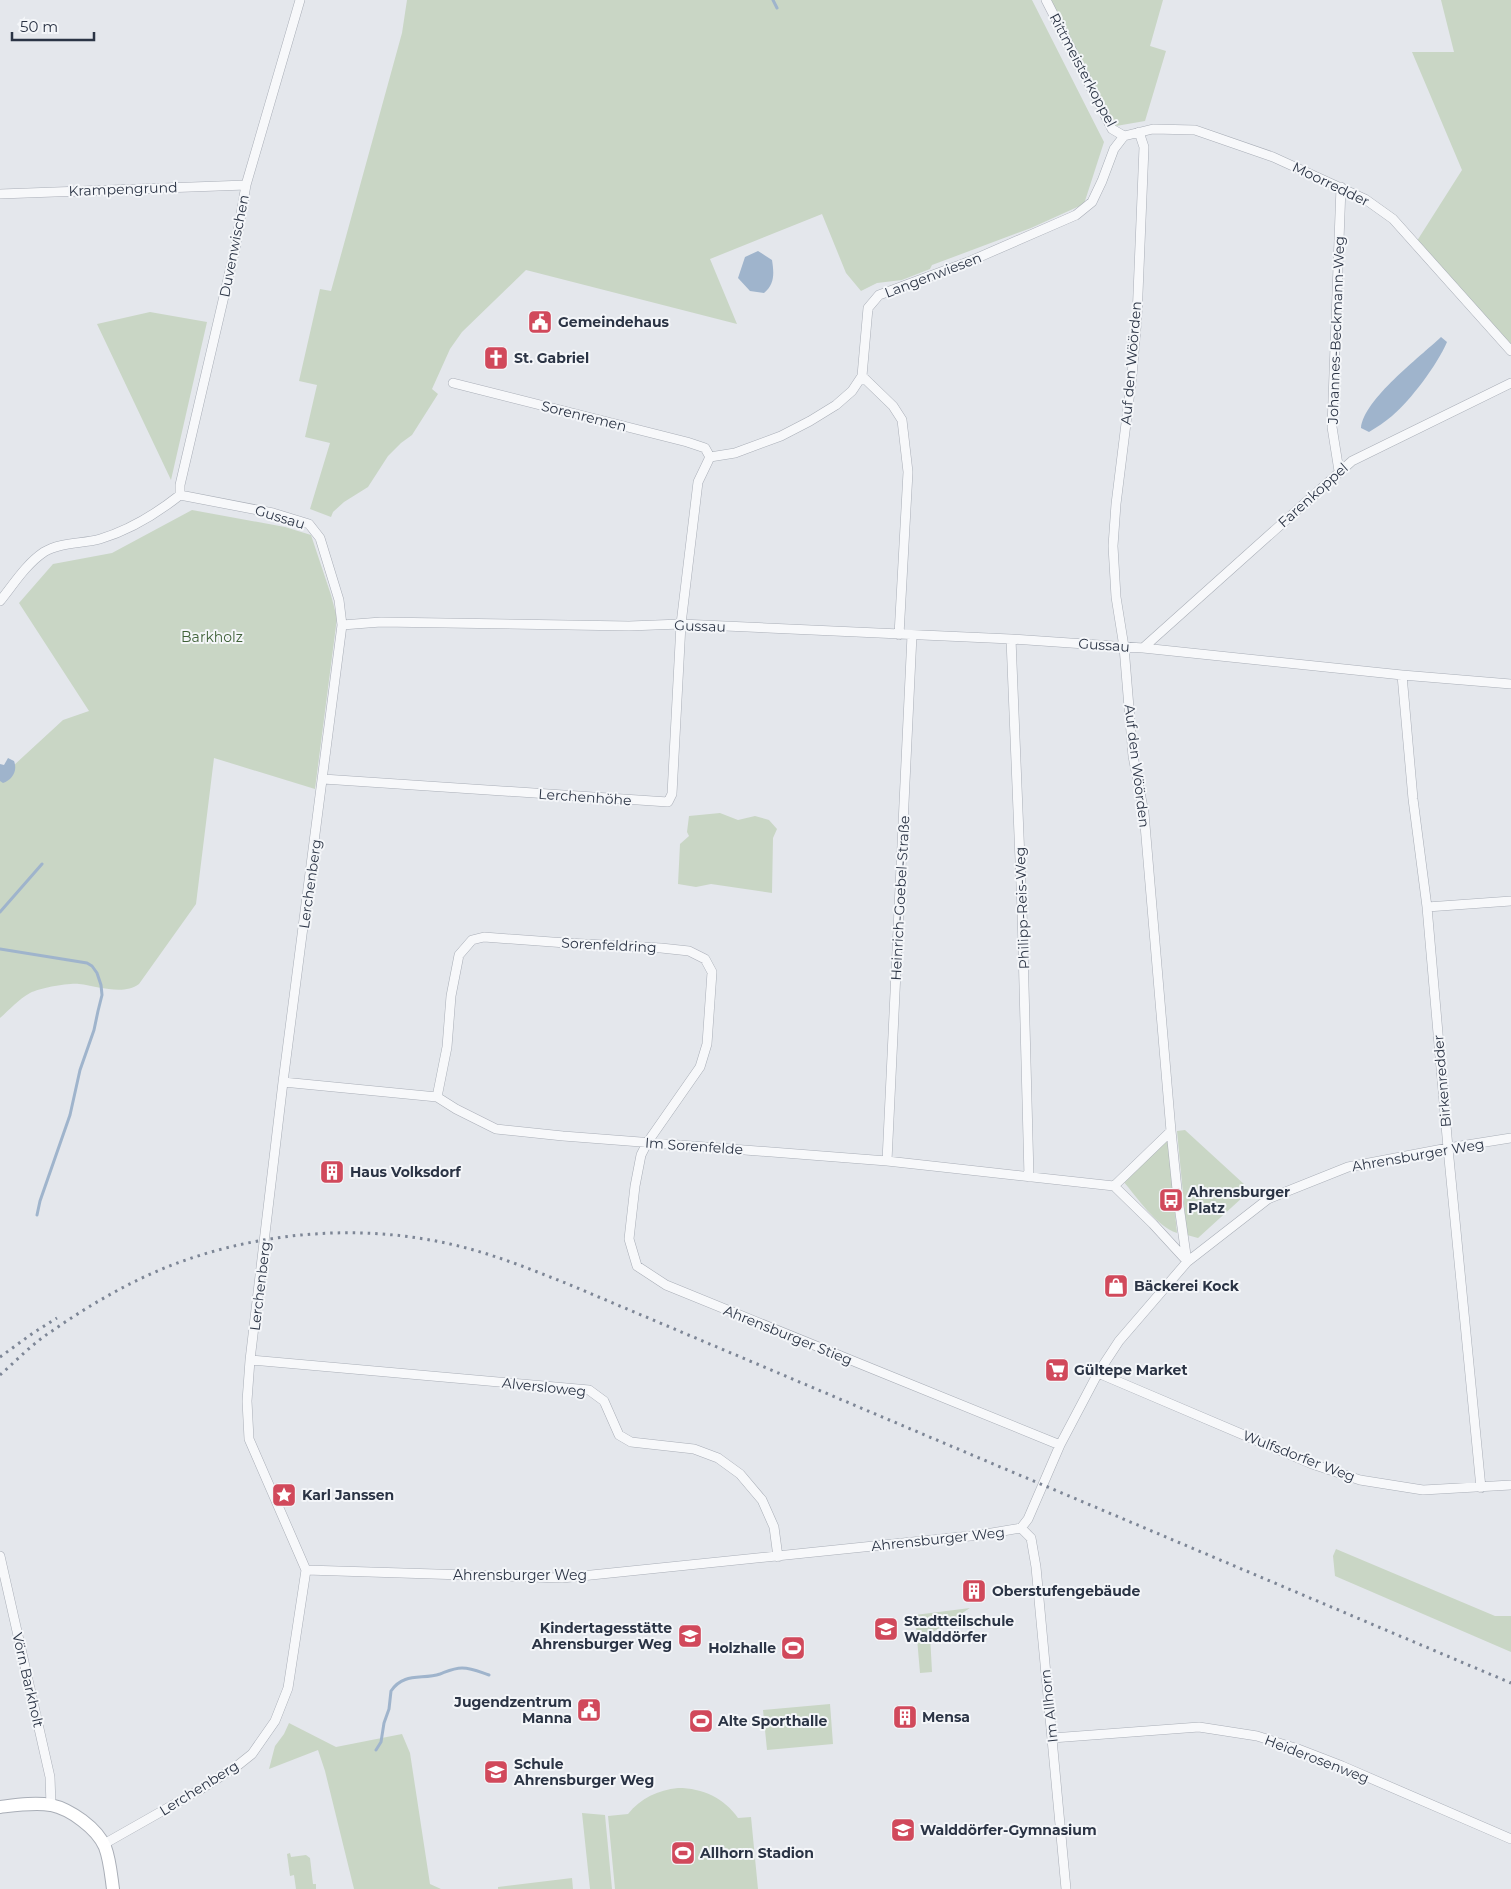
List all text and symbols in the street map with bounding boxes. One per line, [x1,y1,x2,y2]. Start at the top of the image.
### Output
scale bar [12,10,95,42]
street label: Rittmeisterkoppel [1045,10,1121,130]
text: 50 m [20,17,58,36]
street label: Moorredder [1290,158,1373,211]
street label: Krampengrund [68,178,178,200]
street label: Duvenwischen [215,193,253,299]
street label: Johannes-Beckmann-Weg [1324,236,1348,425]
street label: Langenwiesen [882,248,984,302]
street label: Auf den Wöörden [1117,300,1145,426]
public building icon: Gemeindehaus [527,309,553,335]
place label: Gemeindehaus [558,313,670,331]
church icon: St. Gabriel [483,345,509,371]
place label: St. Gabriel [514,349,589,367]
street label: Sorenremen [539,397,629,435]
street label: Farenkoppel [1274,459,1352,531]
street label: Gussau [253,501,307,533]
street label: Gussau [674,616,726,636]
park label: Barkholz [181,628,243,646]
street label: Gussau [1078,634,1130,656]
street label: Auf den Wöörden [1121,703,1153,829]
street label: Lerchenhöhe [538,785,632,809]
street label: Heinrich-Goebel-Straße [887,815,913,981]
street label: Lerchenberg [295,838,325,930]
street label: Philipp-Reis-Weg [1011,847,1033,969]
street label: Sorenfeldring [561,934,657,956]
street label: Birkenredder [1429,1034,1455,1128]
street label: Im Sorenfelde [644,1134,744,1158]
street label: Ahrensburger Weg [1350,1134,1486,1176]
building icon: Haus Volksdorf [319,1159,345,1185]
place label: Haus Volksdorf [350,1163,461,1181]
place label: Ahrensburger Platz [1187,1183,1290,1217]
bus stop icon: Ahrensburger Platz [1158,1187,1184,1213]
street label: Lerchenberg [246,1240,274,1332]
shop icon: Bäckerei Kock [1103,1273,1129,1299]
place label: Bäckerei Kock [1134,1277,1240,1295]
street label: Ahrensburger Stieg [721,1301,855,1369]
supermarket icon: Gültepe Market [1044,1357,1070,1383]
place label: Gültepe Market [1074,1361,1188,1379]
street label: Alversloweg [501,1374,587,1400]
street label: Wulfsdorfer Weg [1240,1426,1358,1486]
place icon: Karl Janssen [271,1482,297,1508]
place label: Karl Janssen [302,1486,394,1504]
street label: Ahrensburger Weg [870,1523,1006,1555]
street label: Ahrensburger Weg [453,1566,587,1584]
building icon: Oberstufengebäude [961,1578,987,1604]
place label: Oberstufengebäude [992,1582,1140,1600]
place label: Stadtteilschule Walddörfer [904,1612,1014,1646]
school or university icon: Stadtteilschule Walddörfer [873,1616,899,1642]
place label: Kindertagesstätte Ahrensburger Weg [531,1619,672,1653]
school or university icon: Kindertagesstätte Ahrensburger Weg [677,1623,703,1649]
street label: Vörn Barkholt [8,1631,48,1729]
sports icon: Holzhalle [780,1635,806,1661]
place label: Holzhalle [708,1639,776,1657]
street label: Im Allhorn [1036,1668,1062,1744]
place label: Jugendzentrum Manna [453,1693,572,1727]
public building icon: Jugendzentrum Manna [576,1697,602,1723]
building icon: Mensa [892,1704,918,1730]
sports icon: Alte Sporthalle [688,1708,714,1734]
place label: Mensa [922,1708,970,1726]
place label: Alte Sporthalle [717,1712,827,1730]
street label: Heiderosenweg [1262,1731,1372,1787]
place label: Schule Ahrensburger Weg [513,1755,654,1789]
street label: Lerchenberg [156,1756,242,1820]
school or university icon: Schule Ahrensburger Weg [483,1759,509,1785]
school or university icon: Walddörfer-Gymnasium [890,1817,916,1843]
place label: Walddörfer-Gymnasium [920,1821,1097,1839]
sports icon: Allhorn Stadion [670,1840,696,1866]
place label: Allhorn Stadion [699,1844,814,1862]

